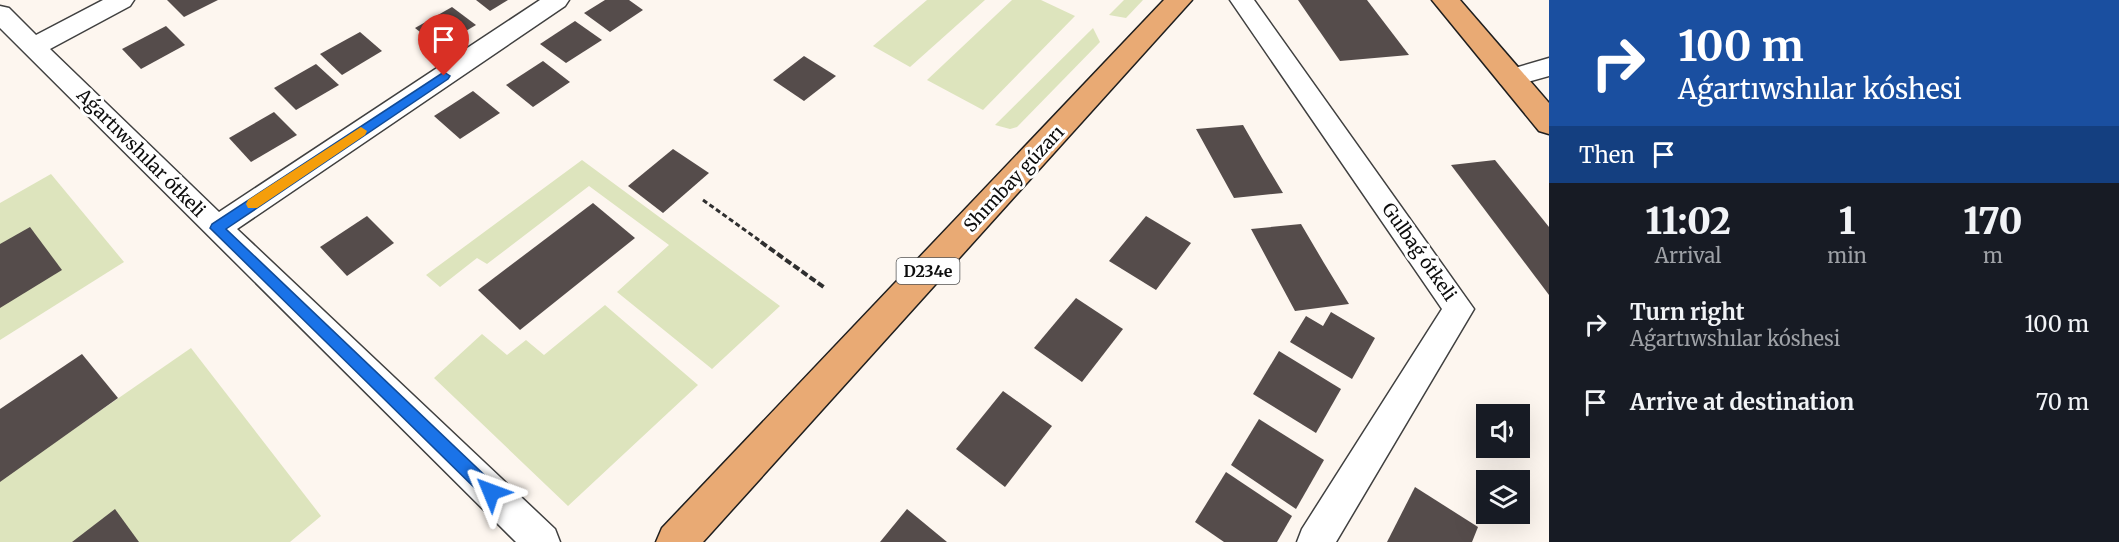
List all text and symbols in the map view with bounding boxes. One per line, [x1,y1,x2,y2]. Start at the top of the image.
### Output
pin [418,14,469,76]
text: 100 m [1678,20,1804,72]
icon: arrive [427,23,460,56]
icon: right [1579,24,1657,102]
text: Aǵartıwshılar kóshesi [1678,72,1962,106]
street label: Aǵartıwshılar ótkeli [72,83,211,222]
street label: Shımbay gúzarı [958,121,1069,237]
icon: arrive [1647,138,1680,171]
text: Then [1579,141,1635,169]
street label: Gulbaǵ ótkeli [1377,198,1462,305]
text: 11:02 [1645,199,1731,244]
text: 1 [1839,199,1855,244]
text: 170 [1963,199,2023,244]
text: Arrival [1655,243,1722,268]
text: min [1827,243,1867,268]
text: m [1983,243,2003,268]
road number: D234e [896,258,960,284]
text: Turn right [1630,298,1744,326]
icon: right [1579,308,1612,341]
text: 100 m [2024,310,2089,338]
text: Aǵartıwshılar kóshesi [1630,326,1840,351]
icon: arrive [1579,386,1612,419]
text: Arrive at destination [1630,388,1854,416]
text: 70 m [2036,388,2089,416]
map controls [1476,404,1530,524]
button: sound [1476,404,1530,458]
position arrow [459,460,523,524]
button: layers [1476,470,1530,524]

